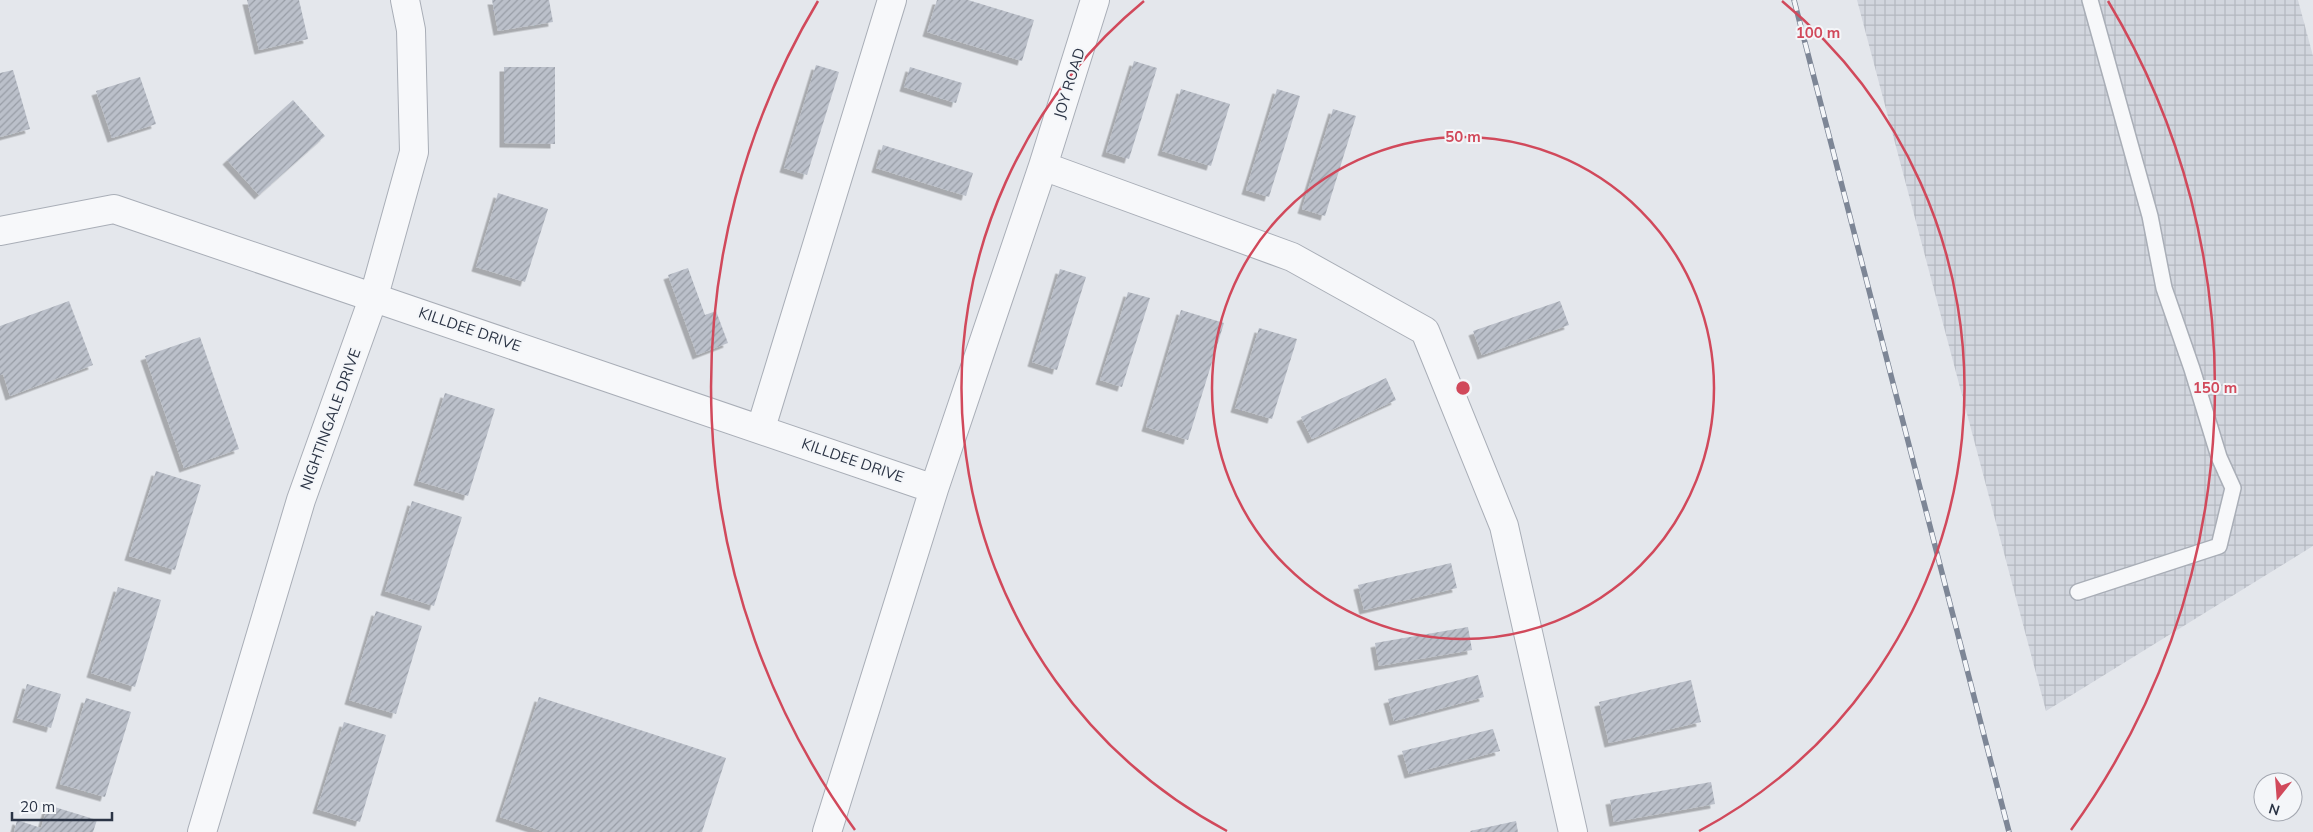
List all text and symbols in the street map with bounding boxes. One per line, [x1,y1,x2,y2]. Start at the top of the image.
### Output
text: 100 m [1796,23,1840,42]
street label: JOY ROAD [1049,45,1089,121]
text: 50 m [1445,127,1481,146]
street label: KILLDEE DRIVE [416,303,524,355]
street label: NIGHTINGALE DRIVE [296,345,365,492]
text: 150 m [2193,378,2237,397]
centre of rings [1454,379,1472,397]
street label: KILLDEE DRIVE [799,434,907,486]
north arrow [2253,772,2303,822]
scale bar [12,790,112,822]
text: 20 m [20,797,55,816]
text: N [2267,799,2282,820]

